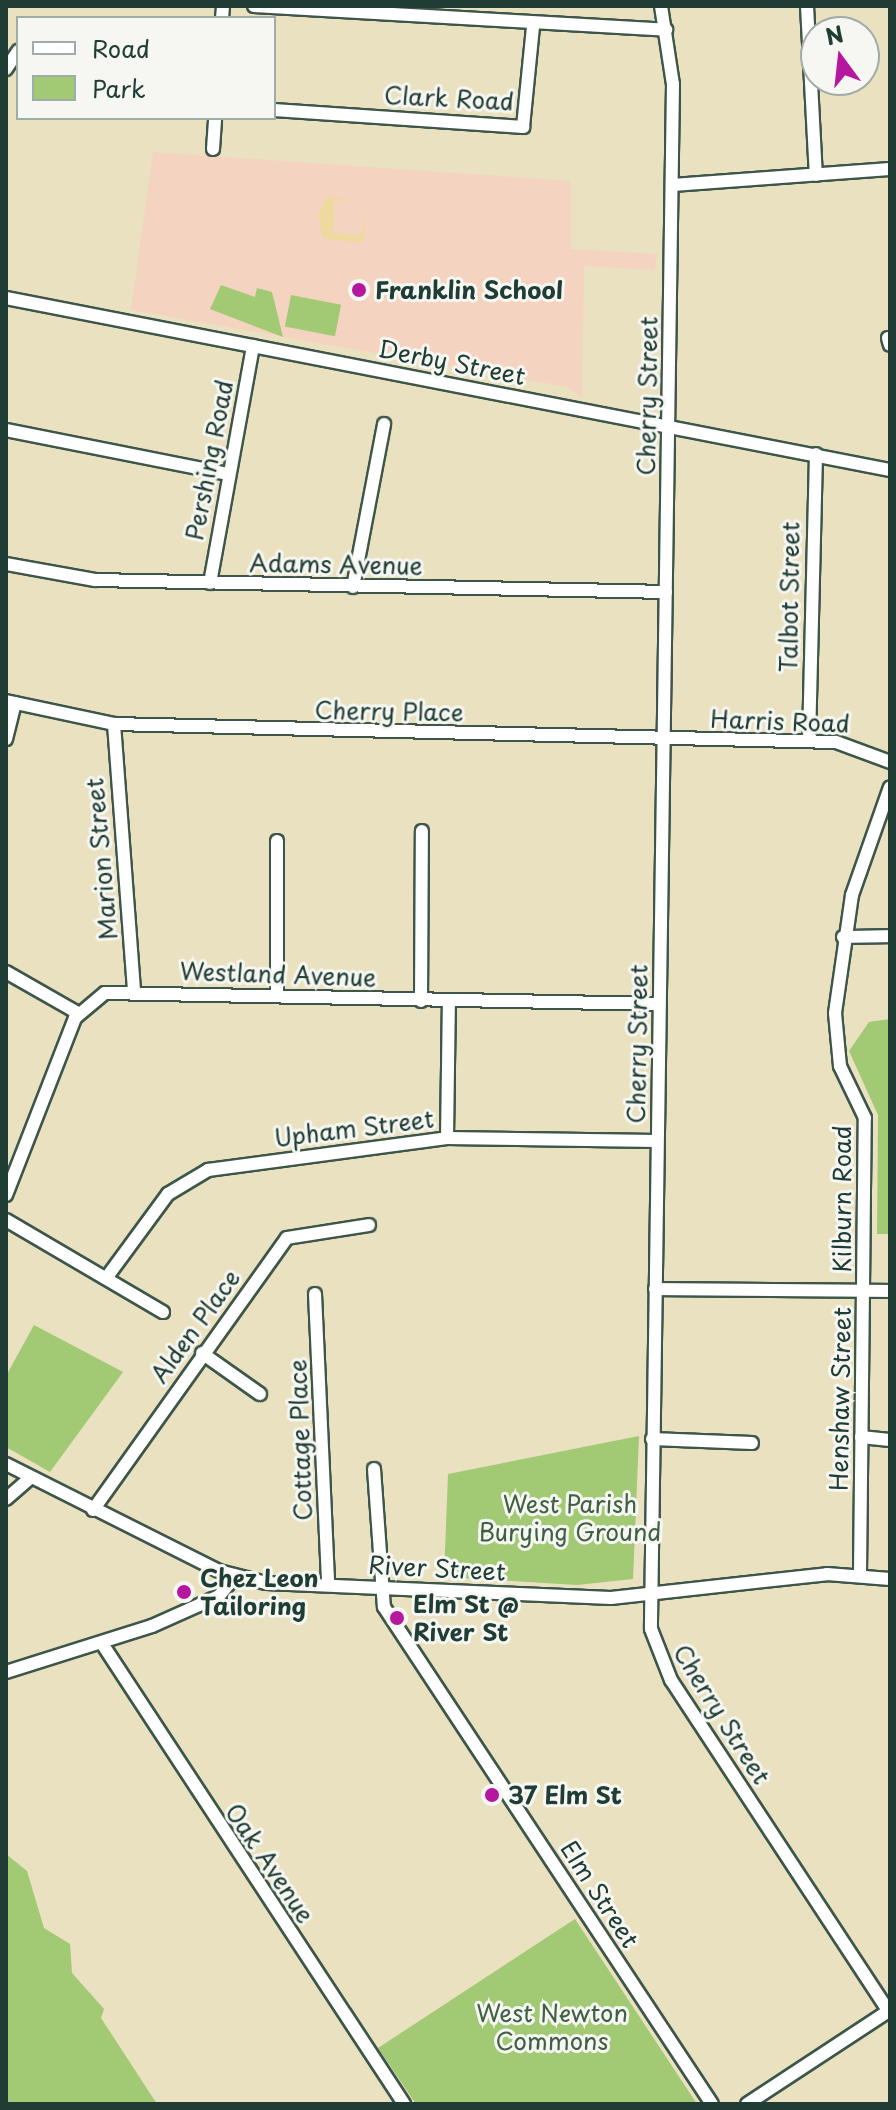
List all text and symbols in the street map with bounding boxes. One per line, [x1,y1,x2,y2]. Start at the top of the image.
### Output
legend [16,16,276,120]
north arrow [800,16,880,96]
text: N [821,16,847,52]
text: Road [92,30,150,66]
text: Park [92,70,146,106]
street label: Clark Road [383,80,515,116]
place label: Franklin School [375,276,564,304]
marker: Franklin School [350,281,368,299]
street label: Cherry Street [631,316,663,476]
street label: Derby Street [375,333,529,391]
street label: Pershing Road [179,377,239,543]
street label: Talbot Street [773,521,805,673]
street label: Adams Avenue [250,548,422,580]
street label: Cherry Place [314,695,464,727]
street label: Harris Road [710,704,850,738]
street label: Marion Street [80,777,122,941]
street label: Westland Avenue [179,956,377,992]
street label: Cherry Street [621,964,653,1124]
street label: Upham Street [272,1104,436,1152]
street label: Kilburn Road [828,1125,856,1273]
street label: Alden Place [144,1263,246,1389]
street label: Henshaw Street [824,1307,856,1491]
street label: Cottage Place [283,1359,317,1521]
park label: West Parish Burying Ground [479,1490,661,1546]
street label: River Street [367,1550,507,1586]
place label: Chez Leon Tailoring [200,1564,320,1620]
marker: Chez Leon Tailoring [175,1583,193,1601]
place label: Elm St @ River St [413,1590,520,1646]
marker: Elm St @ River St [388,1609,406,1627]
street label: Cherry Street [667,1639,777,1789]
place label: 37 Elm St [508,1781,622,1809]
marker: 37 Elm St [483,1786,501,1804]
street label: Oak Avenue [219,1797,321,1929]
street label: Elm Street [555,1835,645,1953]
park label: West Newton Commons [475,1999,629,2055]

